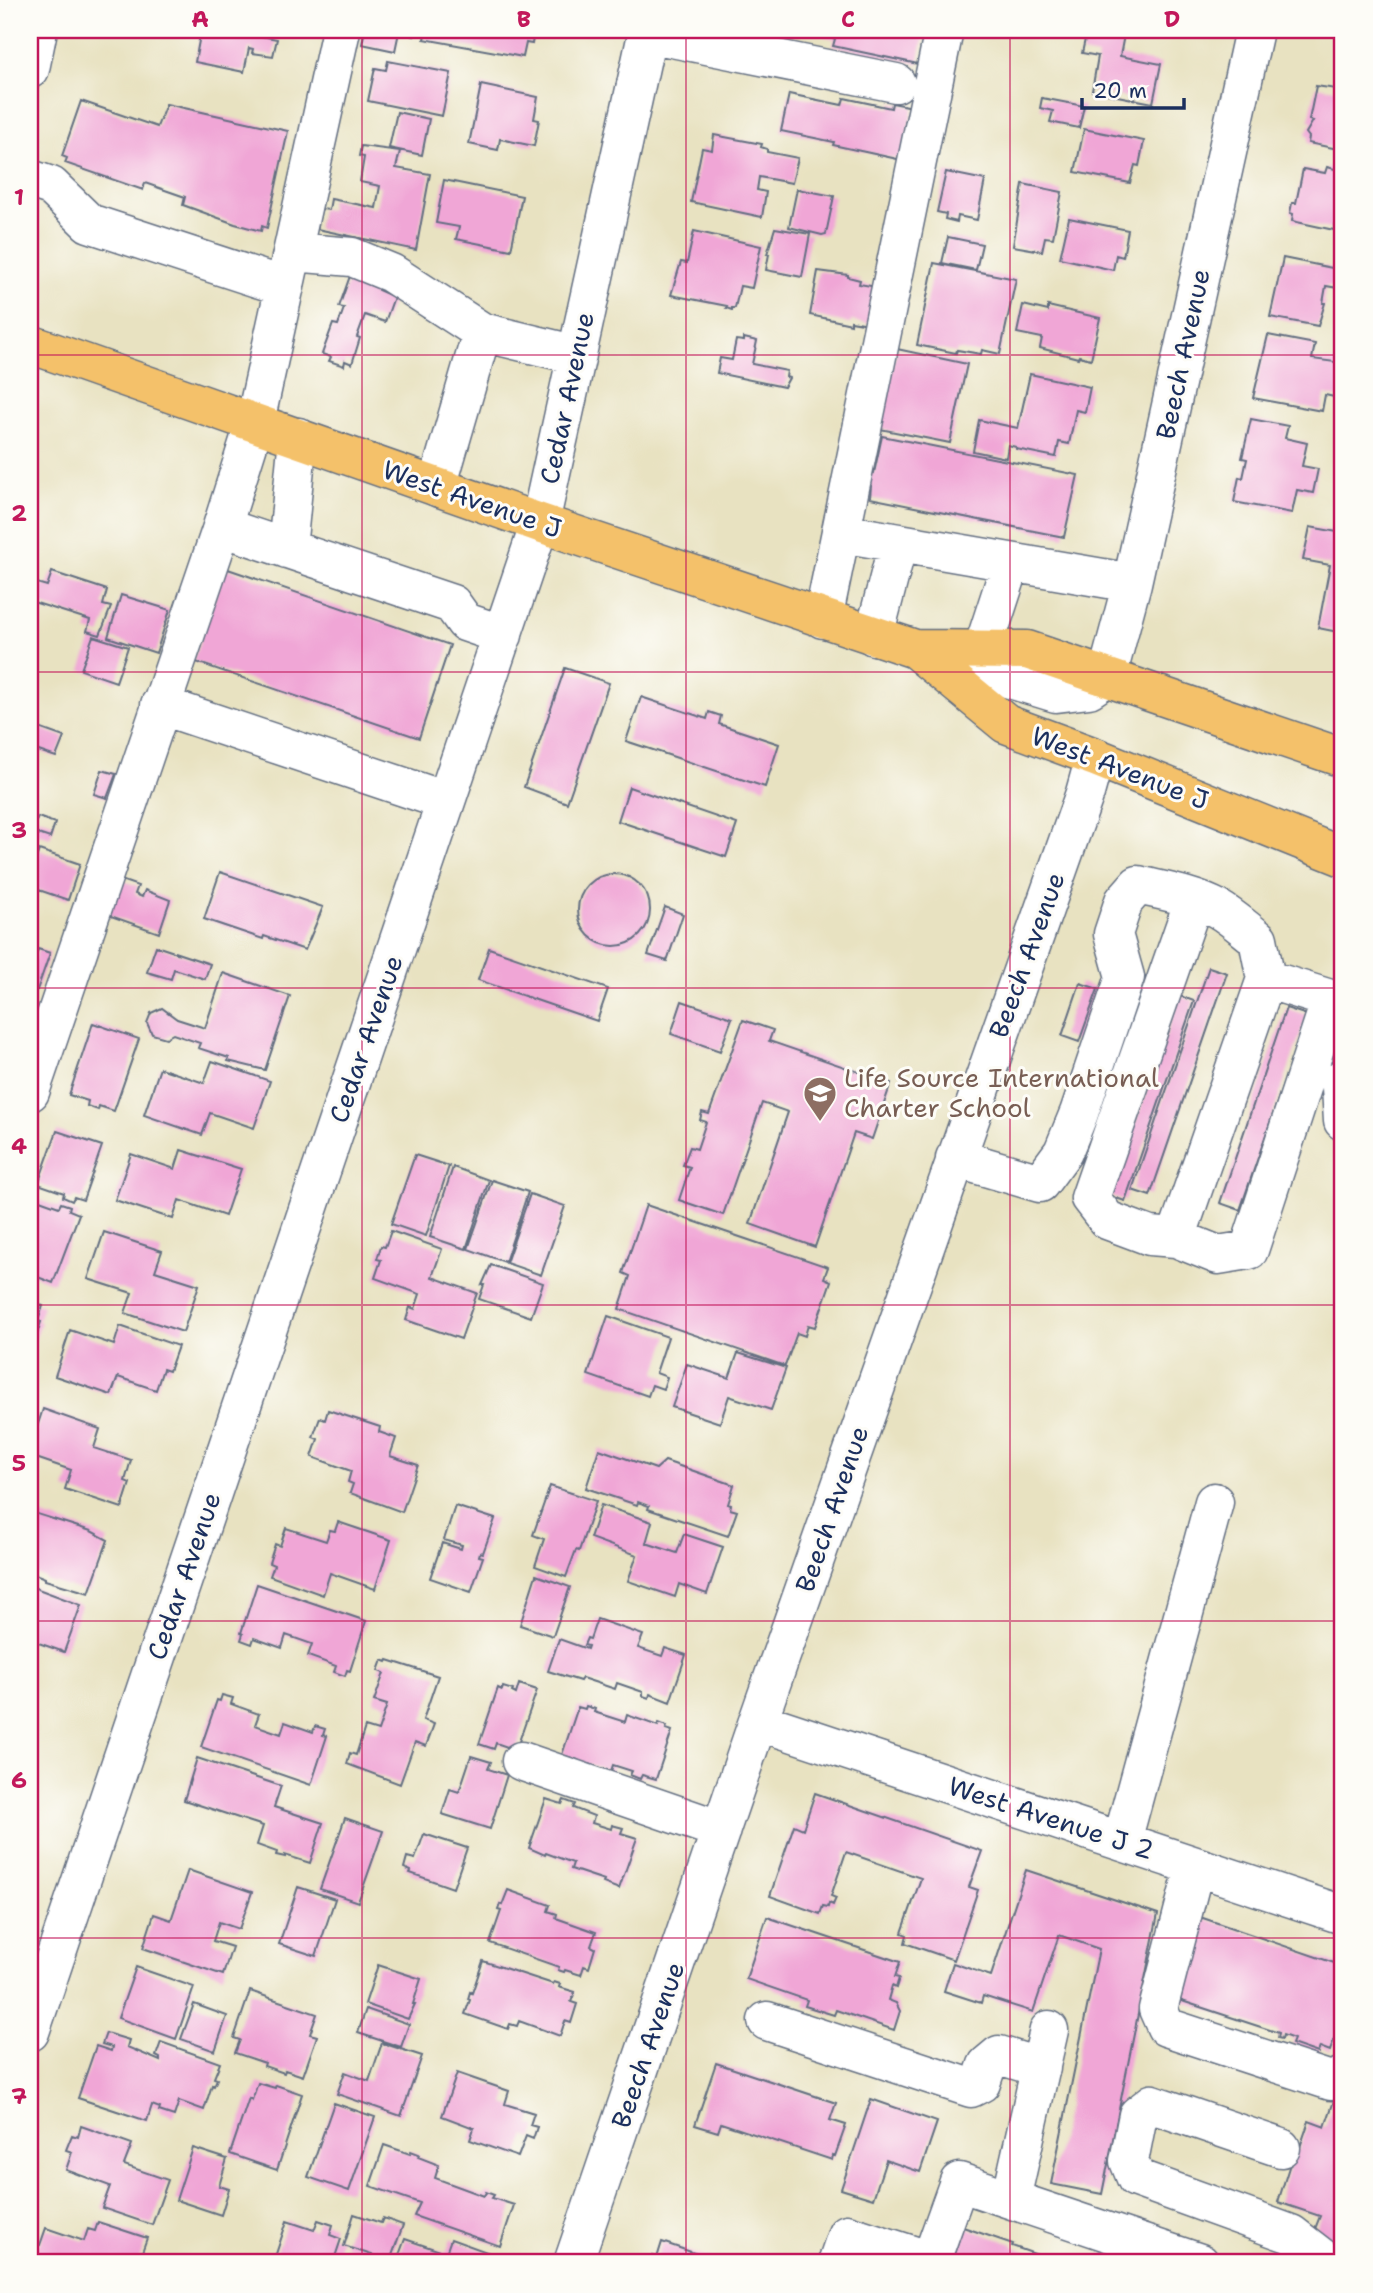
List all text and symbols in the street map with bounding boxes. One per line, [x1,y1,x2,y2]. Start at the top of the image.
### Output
text: A [191,4,209,34]
text: B [517,4,531,34]
text: C [841,4,855,34]
text: D [1164,4,1180,34]
scale bar [1082,66,1184,110]
text: 20 m [1093,77,1147,105]
text: 1 [14,182,24,212]
street label: Beech Avenue [1147,265,1218,442]
street label: Cedar Avenue [531,309,602,487]
street label: West Avenue J [378,452,566,546]
text: 2 [11,498,27,528]
street label: West Avenue J [1027,718,1214,817]
text: 3 [11,815,27,845]
street label: Beech Avenue [980,867,1073,1042]
street label: Cedar Avenue [320,950,411,1127]
place label: Life Source International Charter School [844,1060,1159,1125]
school or university icon: Life Source International Charter School [801,1074,839,1123]
text: 4 [11,1131,27,1161]
street label: Beech Avenue [787,1421,876,1597]
text: 5 [12,1448,26,1478]
street label: Cedar Avenue [138,1487,229,1664]
text: 6 [11,1765,27,1795]
street label: West Avenue J 2 [944,1768,1158,1867]
street label: Beech Avenue [603,1957,692,2133]
text: 7 [11,2081,27,2111]

